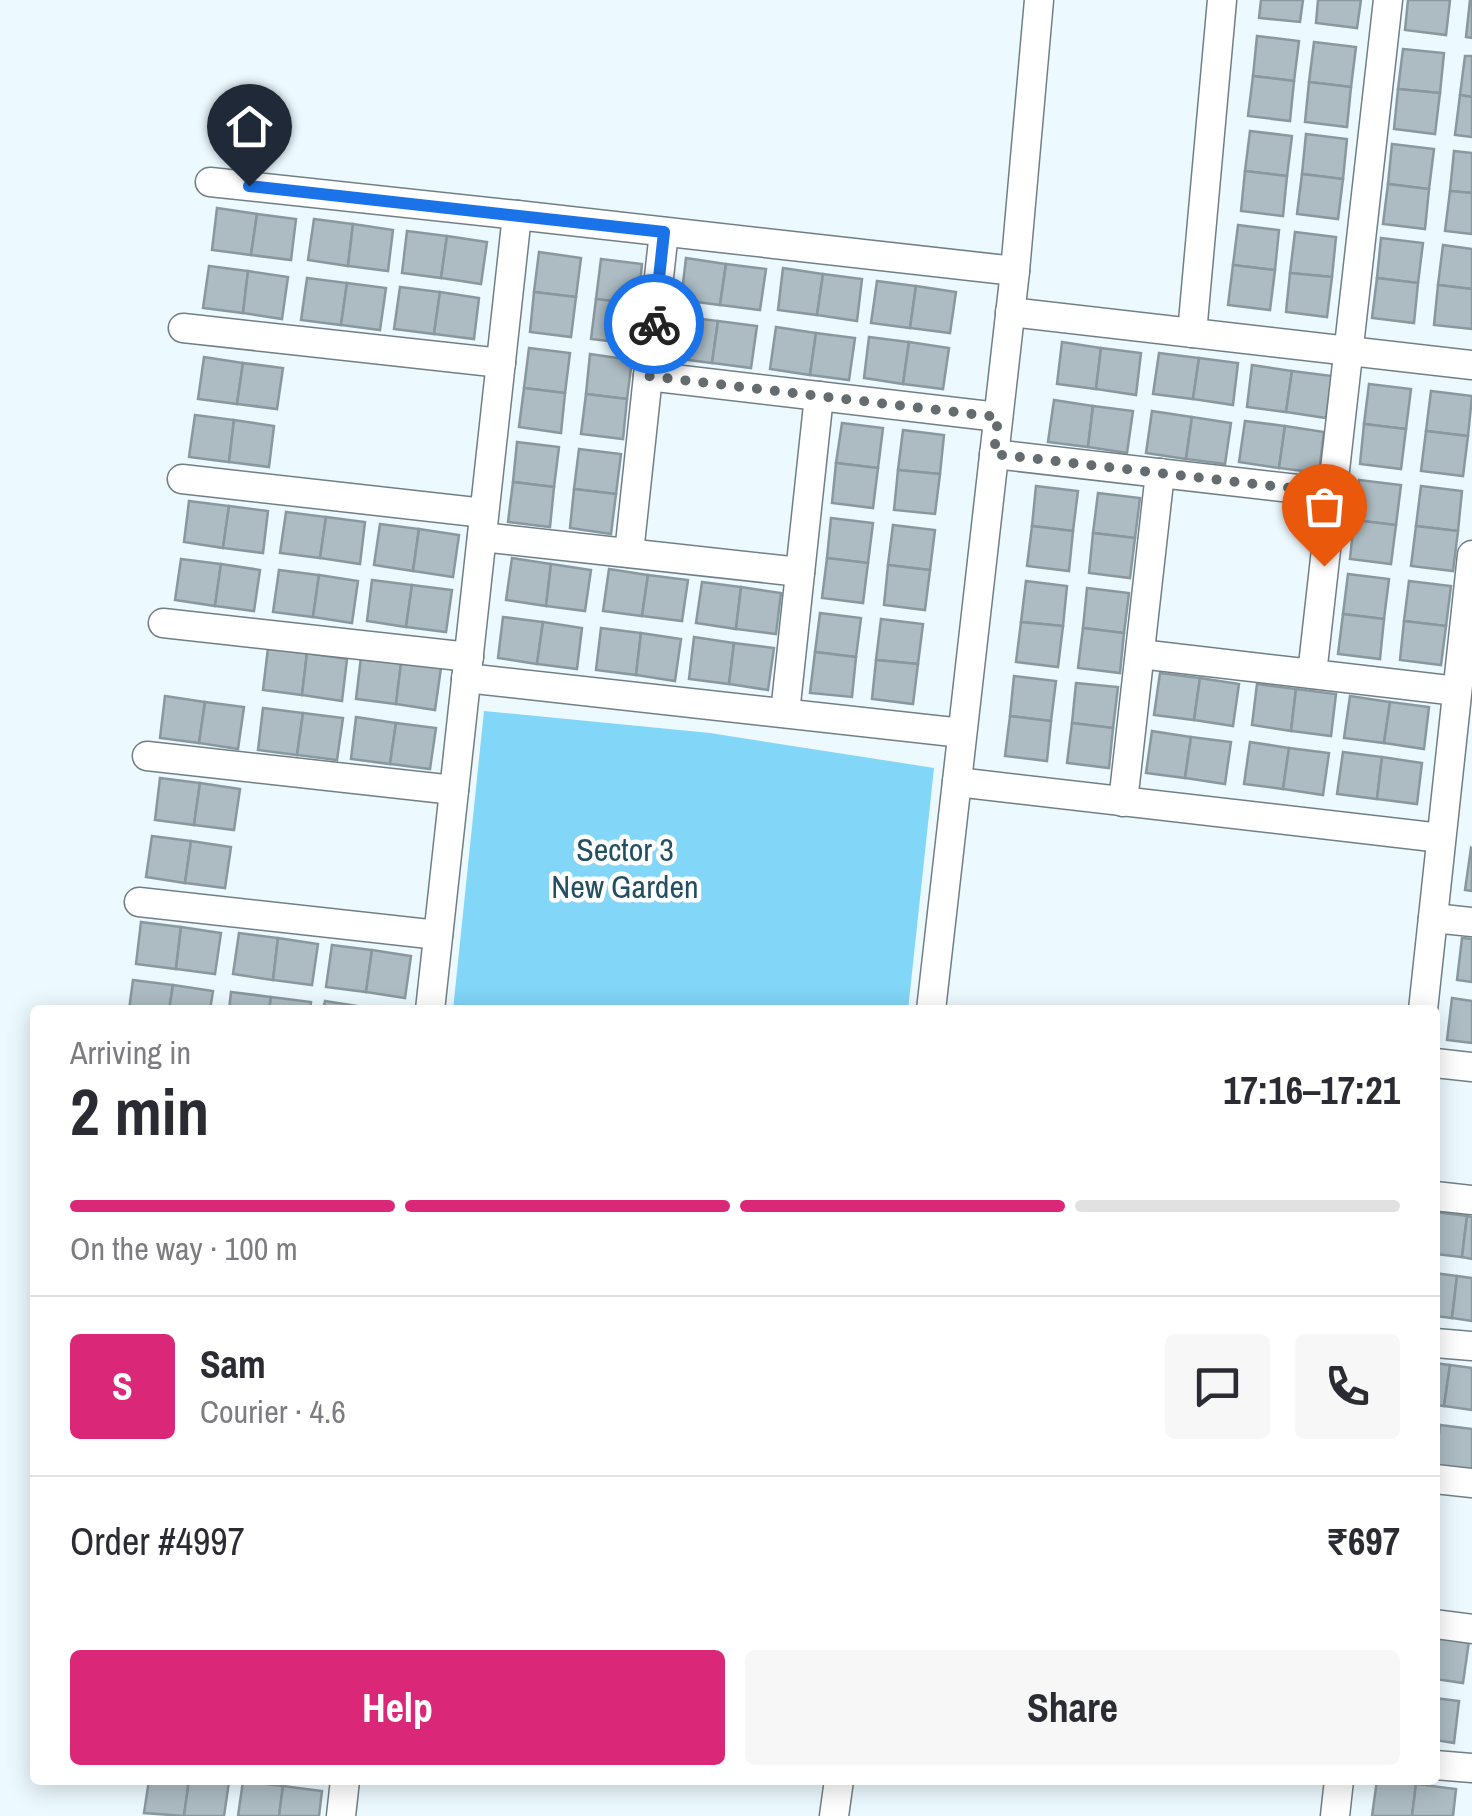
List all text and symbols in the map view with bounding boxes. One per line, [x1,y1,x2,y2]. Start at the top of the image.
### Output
pin [207,84,292,187]
icon: home [222,99,277,154]
courier [604,274,704,374]
icon: bike [627,297,682,352]
pin [1282,464,1367,567]
icon: bag [1297,479,1352,534]
park label: Sector 3 New Garden [551,828,699,908]
text: Arriving in [70,1031,191,1074]
text: 17:16–17:21 [1223,1065,1400,1116]
text: 2 min [70,1068,209,1155]
text: On the way · 100 m [70,1227,298,1270]
button: chat [1165,1334,1270,1439]
button: phone [1295,1334,1400,1439]
text: Sam [200,1339,266,1390]
text: S [112,1361,133,1412]
text: Courier · 4.6 [200,1390,346,1433]
text: Order #4997 [70,1516,245,1567]
text: ₹697 [1326,1516,1400,1567]
button: Help [70,1650,725,1765]
button: Share [745,1650,1400,1765]

